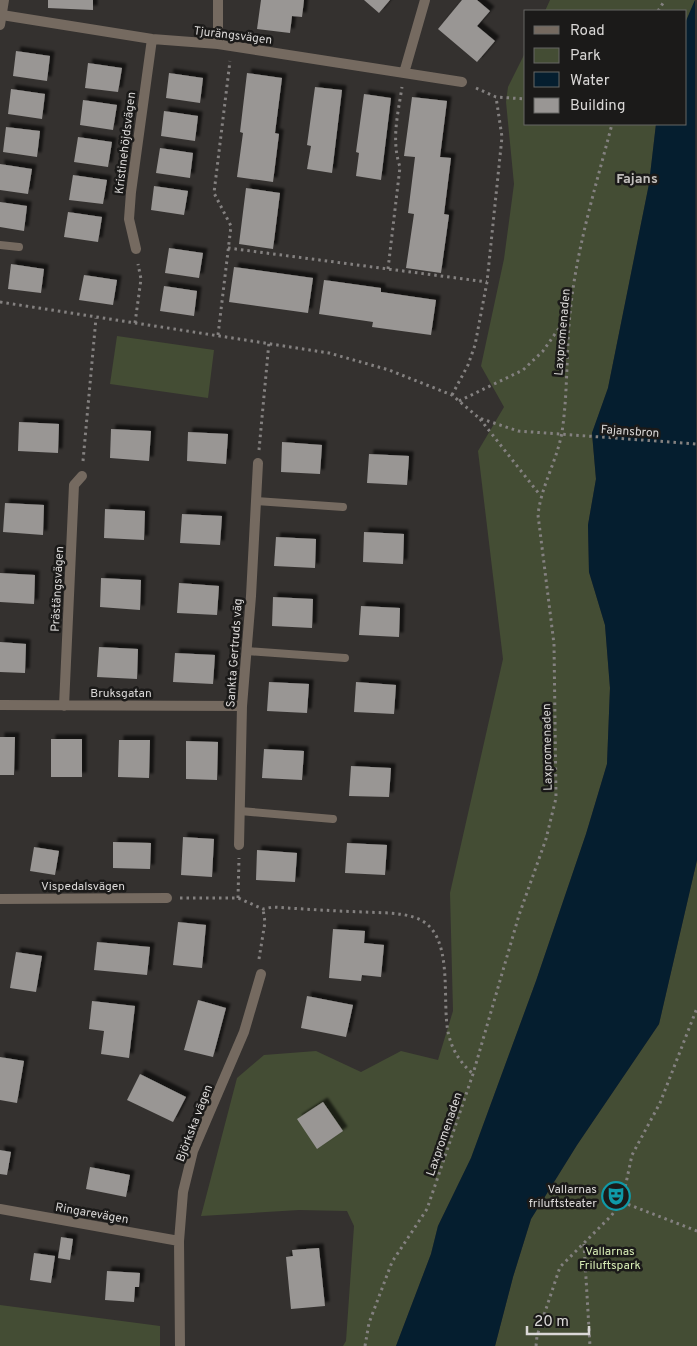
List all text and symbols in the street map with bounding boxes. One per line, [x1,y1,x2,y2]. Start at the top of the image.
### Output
legend [524,10,687,125]
text: Road [570,22,605,41]
street label: Tjurängsvägen [193,23,273,49]
text: Park [570,47,601,66]
text: Water [570,72,610,91]
street label: Kristinehöjdsvägen [112,91,140,195]
text: Building [570,97,625,116]
district label: Fajans [616,171,658,188]
street label: Laxpromenaden [551,288,575,376]
street label: Fajansbron [600,422,660,442]
street label: Prästängsvägen [48,546,68,632]
street label: Sankta Gertruds väg [223,598,247,708]
street label: Bruksgatan [90,686,152,702]
street label: Laxpromenaden [539,703,557,791]
street label: Vispedalsvägen [41,879,125,895]
street label: Björkska vägen [173,1082,217,1164]
street label: Laxpromenaden [423,1090,467,1178]
theatre icon: Vallarnas friluftsteater [601,1181,631,1211]
place label: Vallarnas friluftsteater [529,1182,597,1212]
street label: Ringarevägen [54,1200,130,1228]
park label: Vallarnas Friluftspark [579,1244,641,1274]
scale bar [527,1304,590,1336]
text: 20 m [534,1313,569,1332]

